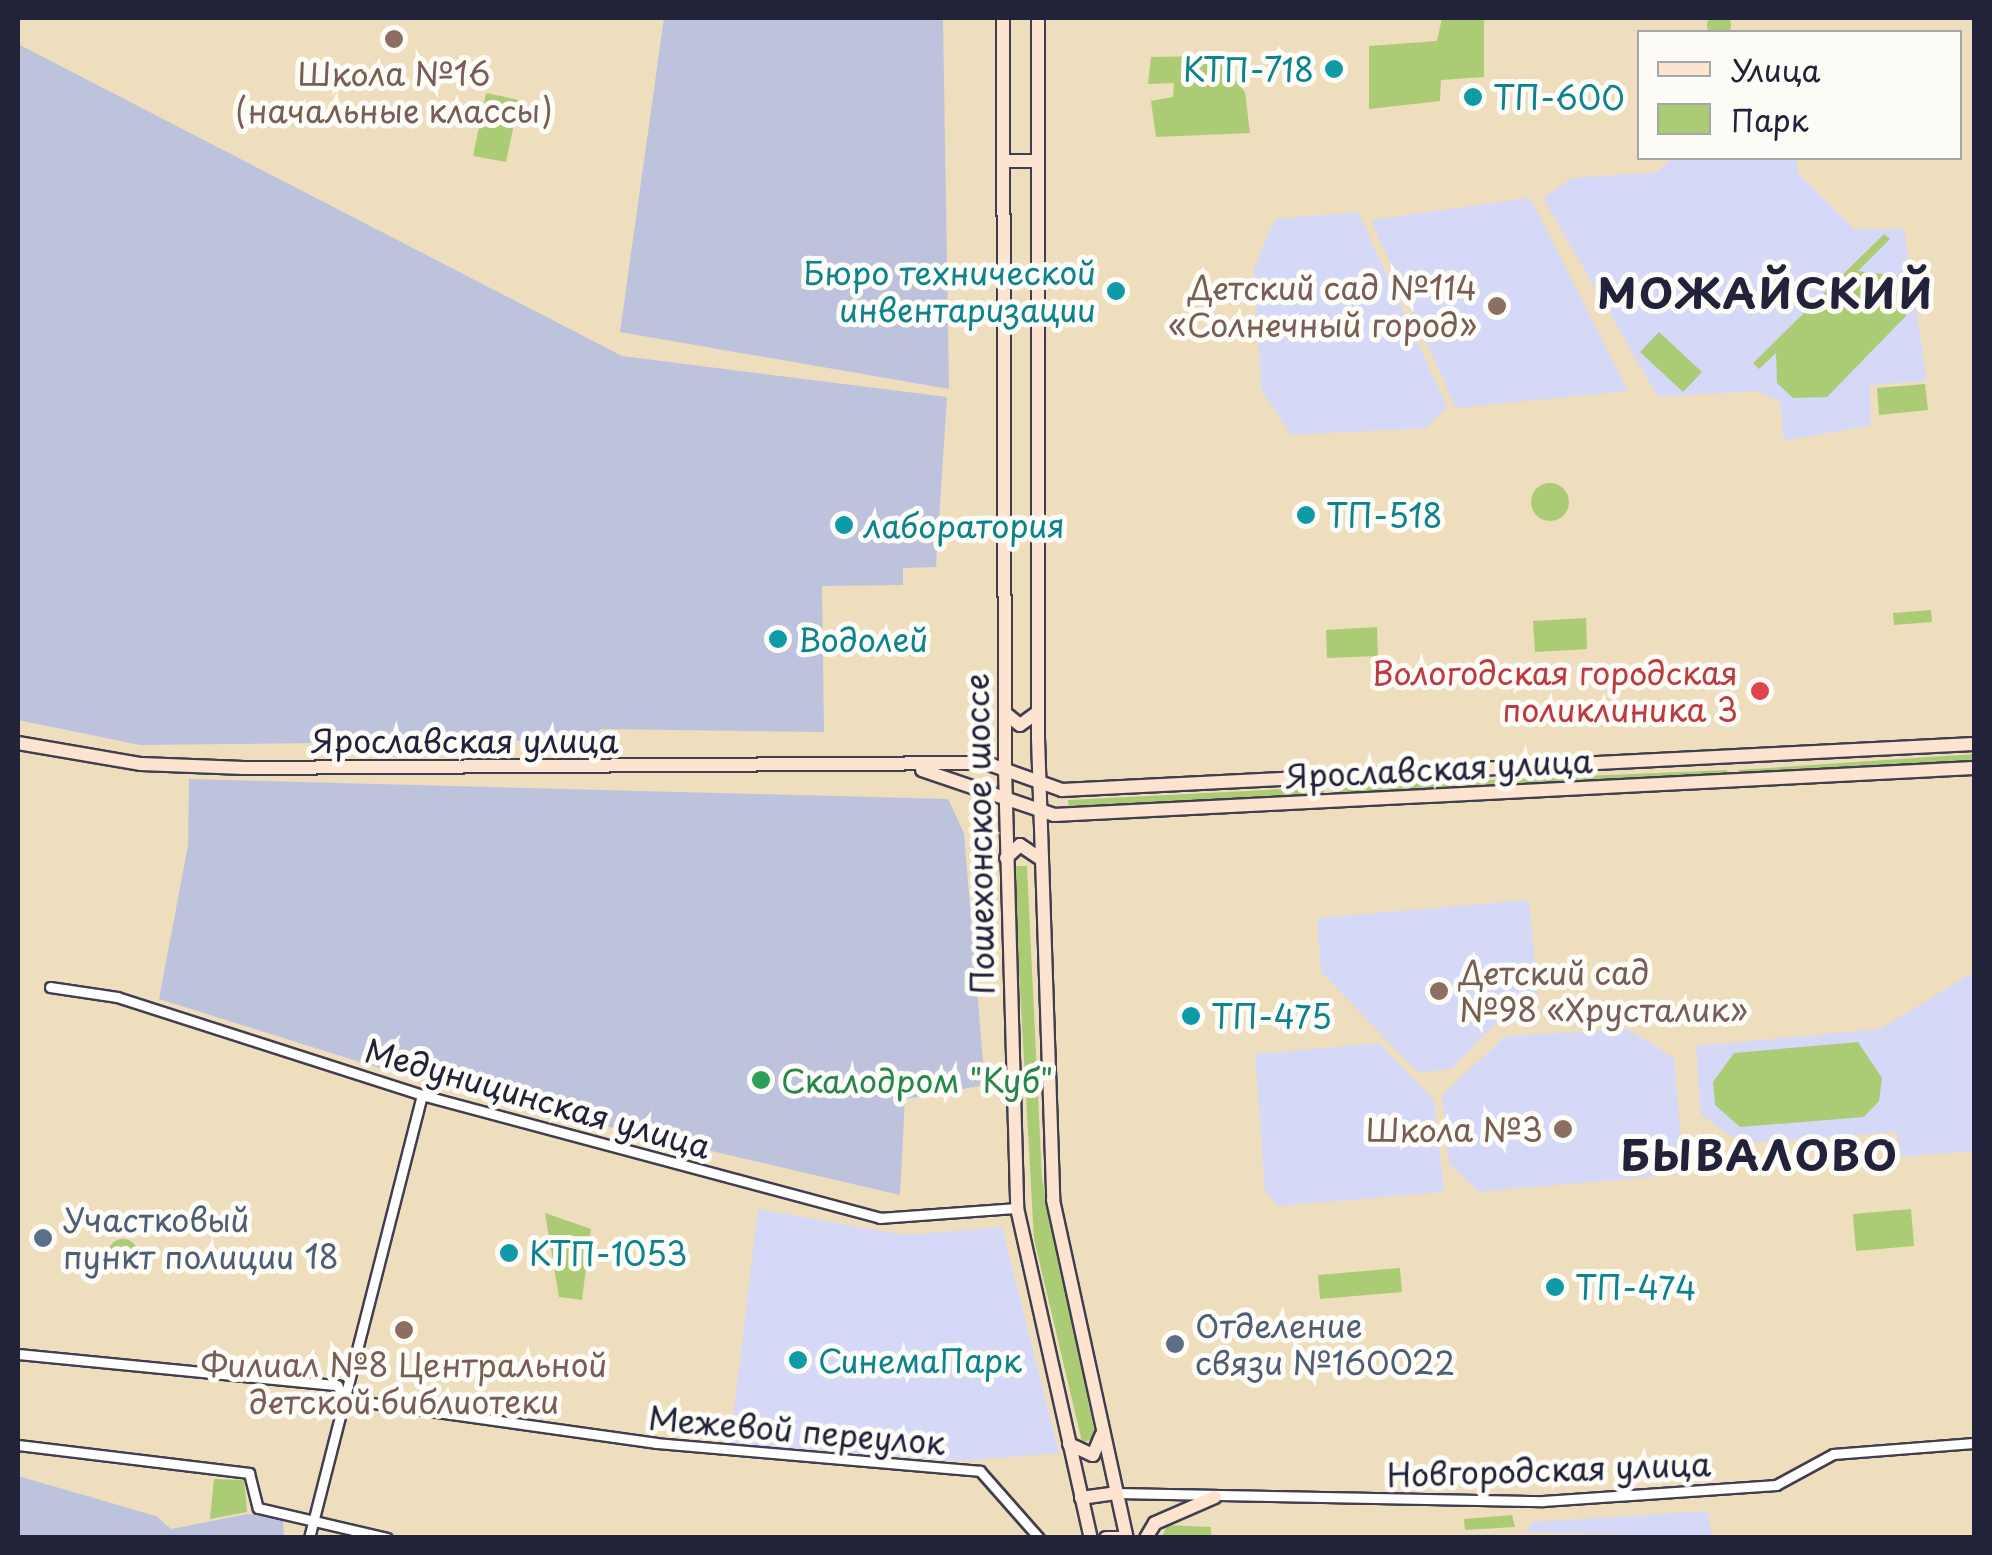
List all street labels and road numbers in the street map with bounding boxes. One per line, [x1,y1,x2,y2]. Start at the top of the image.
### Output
street label: Пошехонское шоссе [957,673,1001,995]
street label: Ярославская улица [310,721,620,759]
street label: Ярославская улица [1284,741,1594,795]
street label: Медуницинская улица [361,1030,715,1166]
street label: Межевой переулок [647,1398,947,1462]
street label: Новгородская улица [1385,1444,1713,1494]

